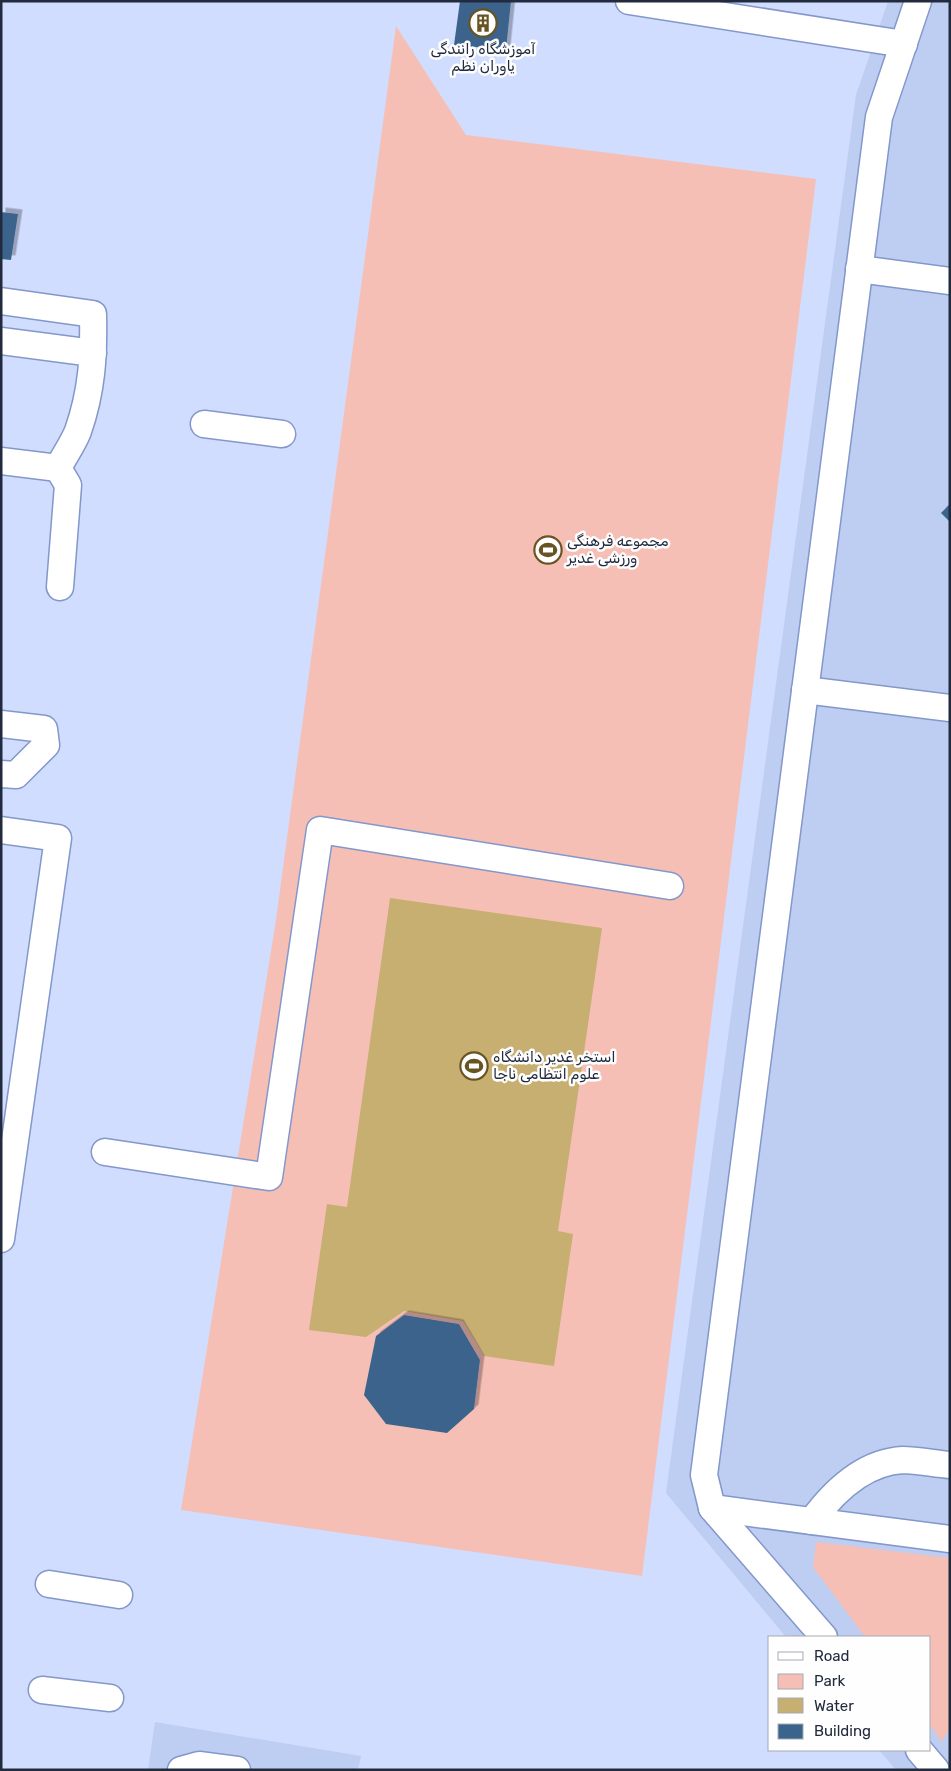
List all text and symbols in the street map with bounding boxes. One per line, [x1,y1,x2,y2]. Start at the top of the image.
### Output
building icon: آموزشگاه رانندگی یاوران نظم [468,8,498,38]
place label: آموزشگاه رانندگی یاوران نظم [431,40,536,76]
place label: مجموعه فرهنگی ورزشی غدیر [566,532,669,568]
sports icon: مجموعه فرهنگی ورزشی غدیر [533,535,563,565]
place label: استخر غدیر دانشگاه علوم انتظامی ناجا [493,1048,616,1084]
sports icon: استخر غدیر دانشگاه علوم انتظامی ناجا [459,1051,489,1081]
legend [768,1636,931,1751]
text: Road [814,1647,850,1665]
text: Park [814,1672,845,1690]
text: Water [814,1697,854,1715]
text: Building [814,1722,871,1740]

